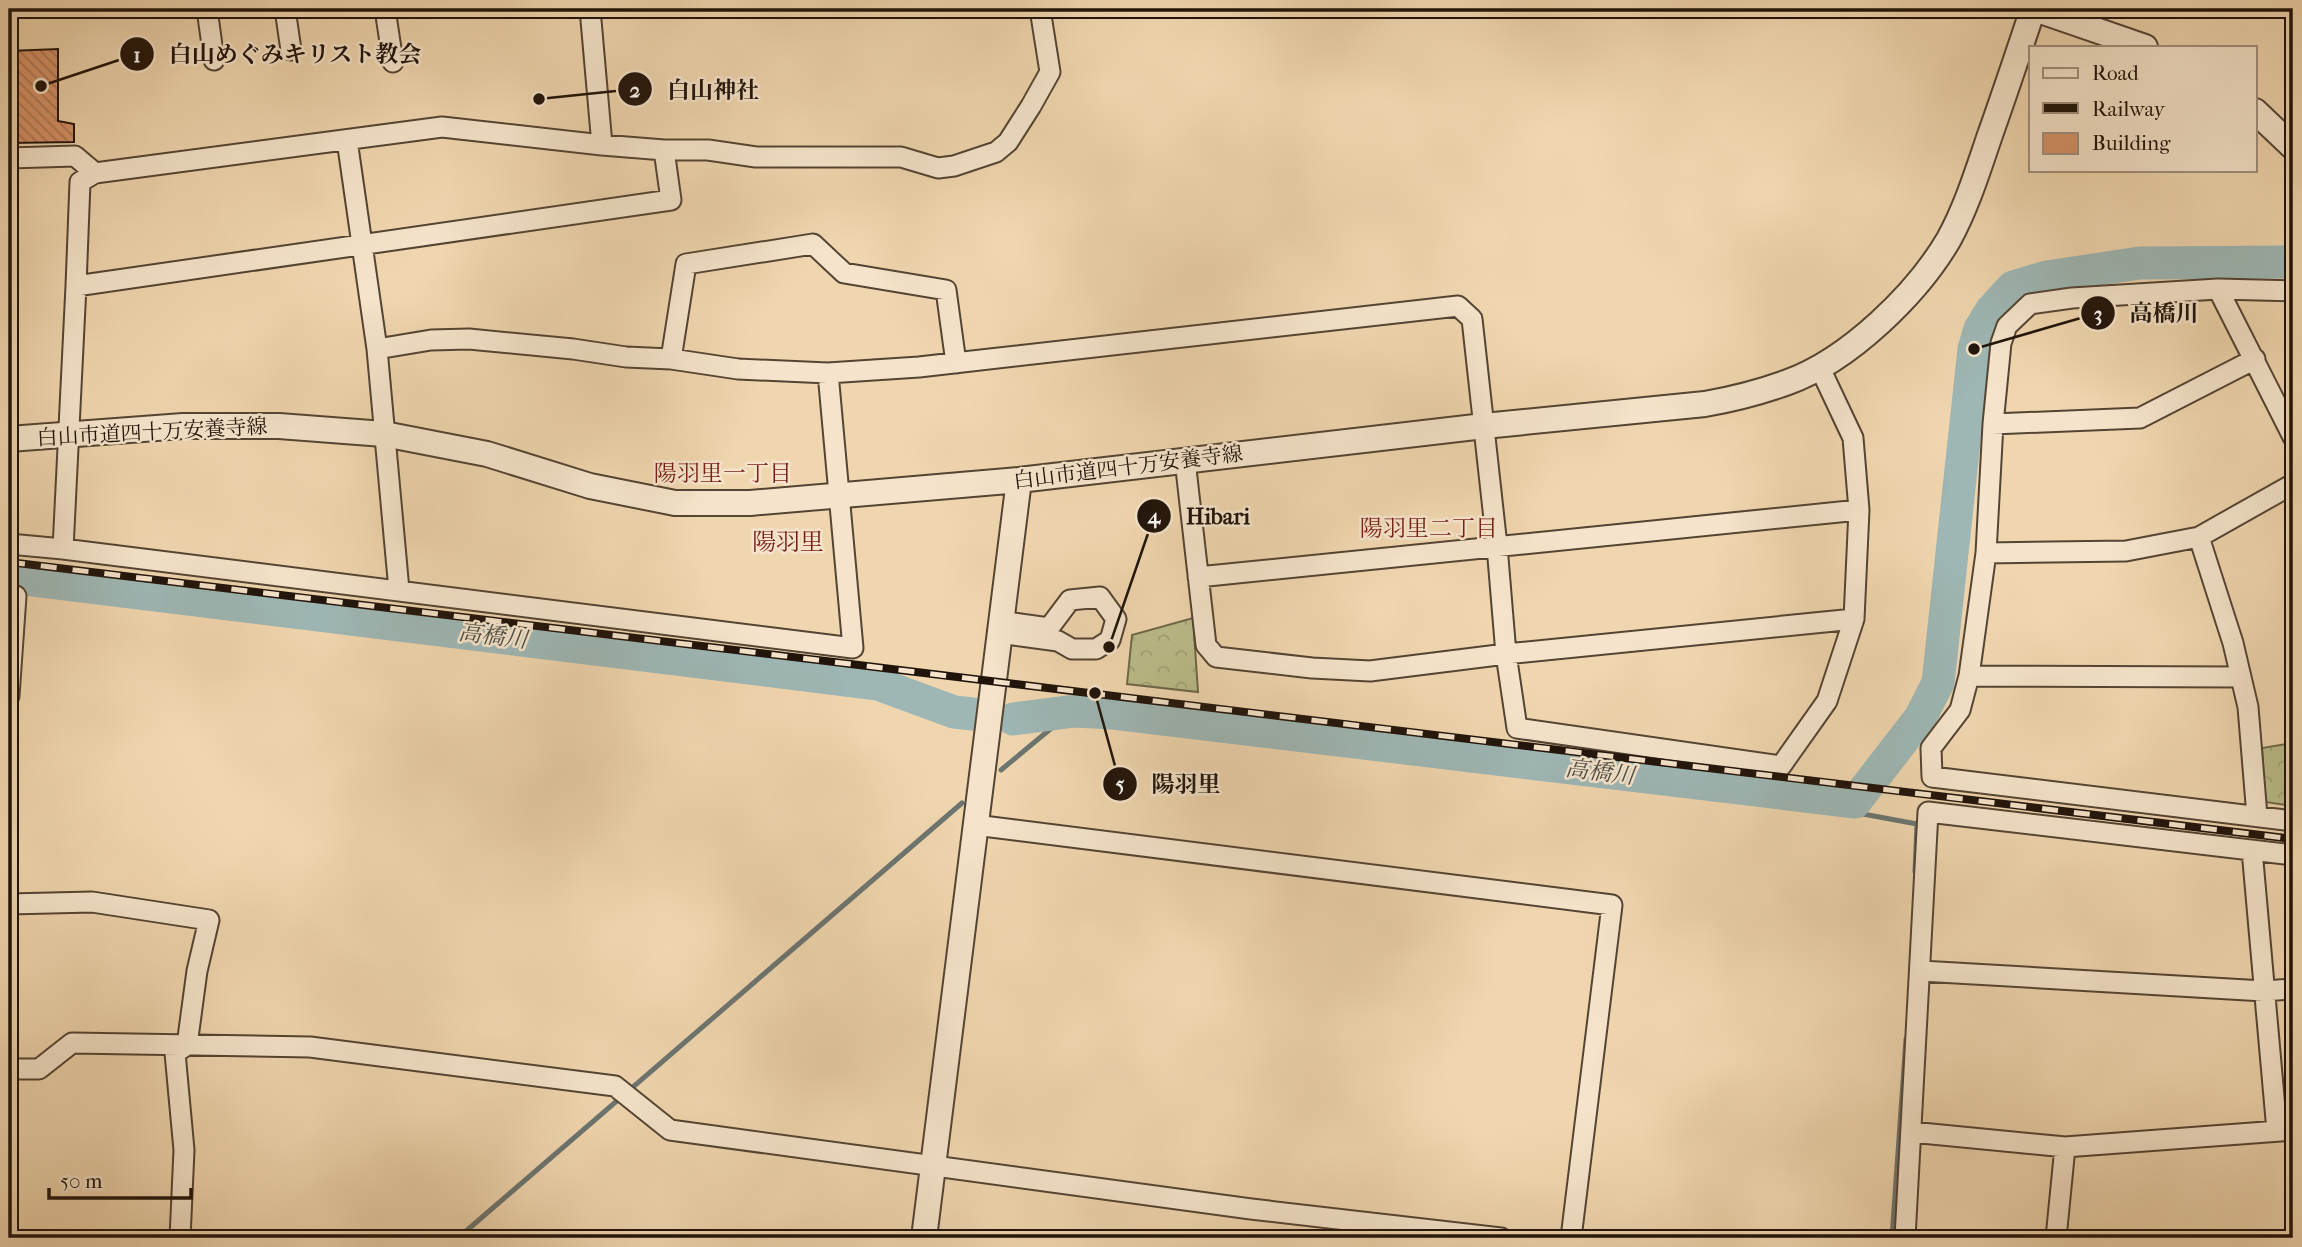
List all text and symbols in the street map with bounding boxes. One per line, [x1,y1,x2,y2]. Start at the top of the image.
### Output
callout: 白山めぐみキリスト教会 [120,32,436,76]
text: 白山めぐみキリスト教会 [169,41,421,68]
text: 1 [133,43,141,67]
legend [2029,46,2256,172]
text: Road [2092,61,2139,85]
callout: 白山神社 [618,67,773,111]
text: 白山神社 [667,77,759,104]
text: 2 [630,78,641,102]
text: Railway [2092,97,2166,121]
text: Building [2092,131,2171,155]
callout: 高橋川 [2080,291,2212,335]
text: 高橋川 [2130,300,2199,327]
text: 3 [2094,302,2102,326]
street label: 白山市道四十万安養寺線 [36,414,268,450]
street label: 白山市道四十万安養寺線 [1012,441,1244,493]
district label: 陽羽里一丁目 [654,460,792,487]
callout: Hibari [1137,494,1264,538]
text: Hibari [1186,503,1250,530]
text: 4 [1147,504,1162,529]
district label: 陽羽里二丁目 [1360,515,1498,542]
district label: 陽羽里 [752,528,824,556]
water label: 高橋川 [457,618,532,654]
water label: 高橋川 [1564,754,1639,790]
callout: 陽羽里 [1102,762,1234,806]
text: 陽羽里 [1152,771,1221,798]
text: 5 [1115,772,1125,796]
scale bar [49,1156,191,1200]
text: 50 m [60,1169,103,1193]

